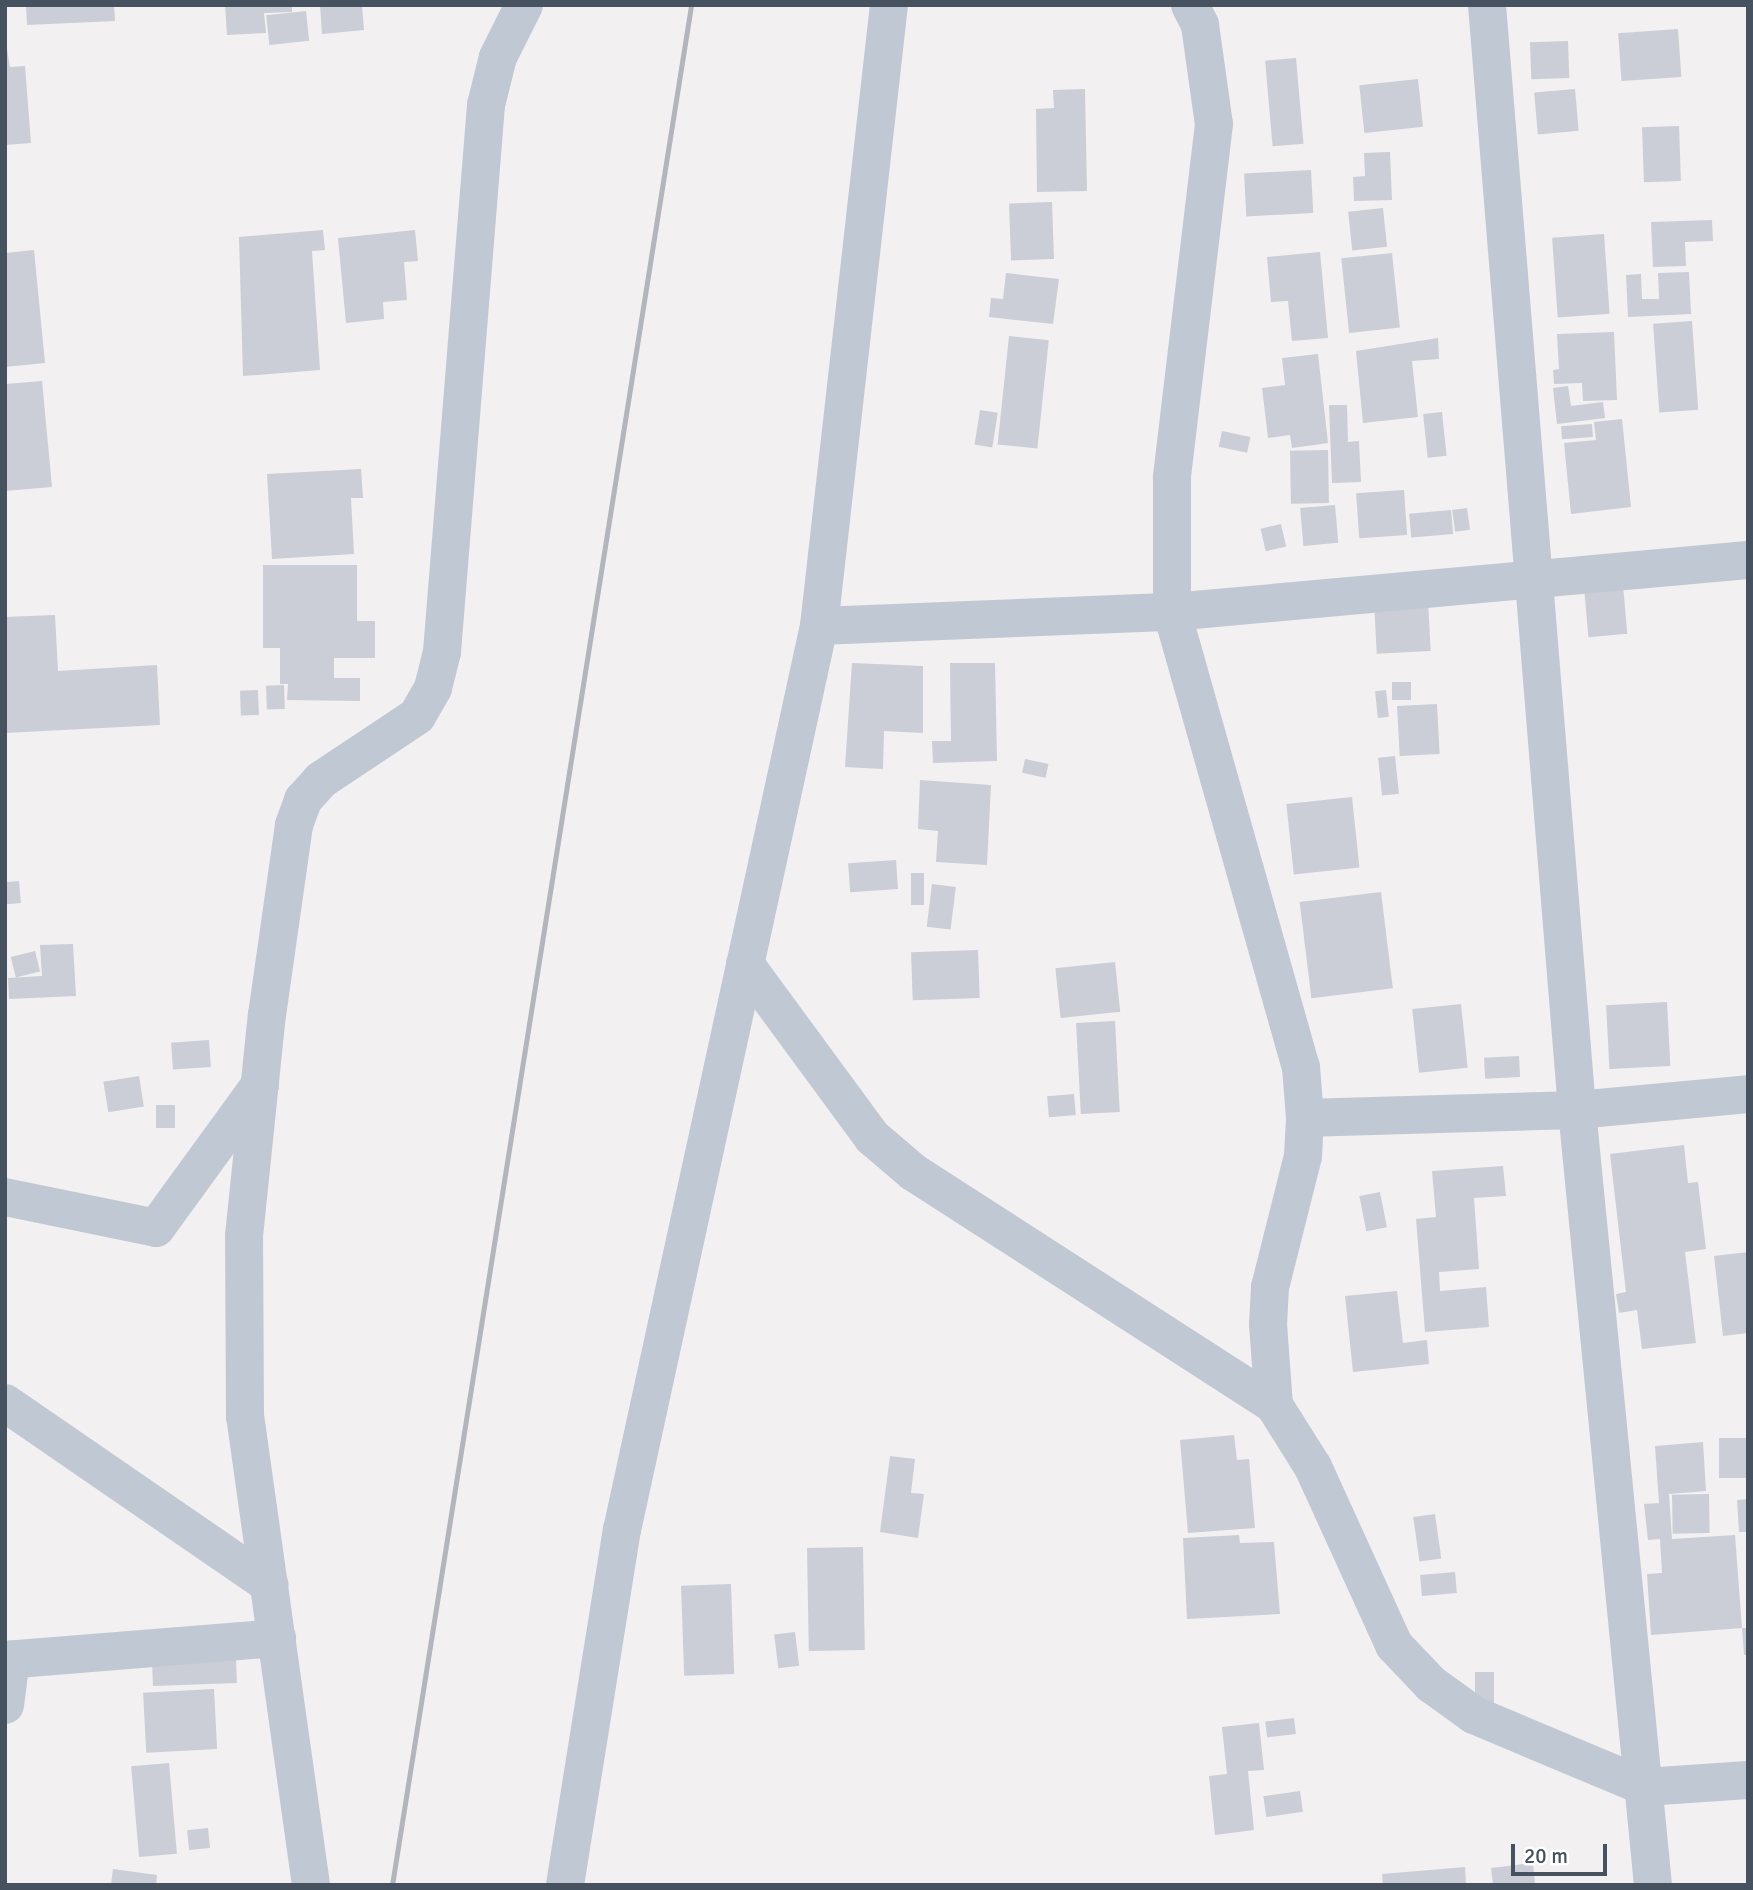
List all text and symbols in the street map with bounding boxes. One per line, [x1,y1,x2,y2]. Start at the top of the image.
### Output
scale bar [1515,1830,1611,1874]
text: 20 m [1524,1843,1568,1869]

